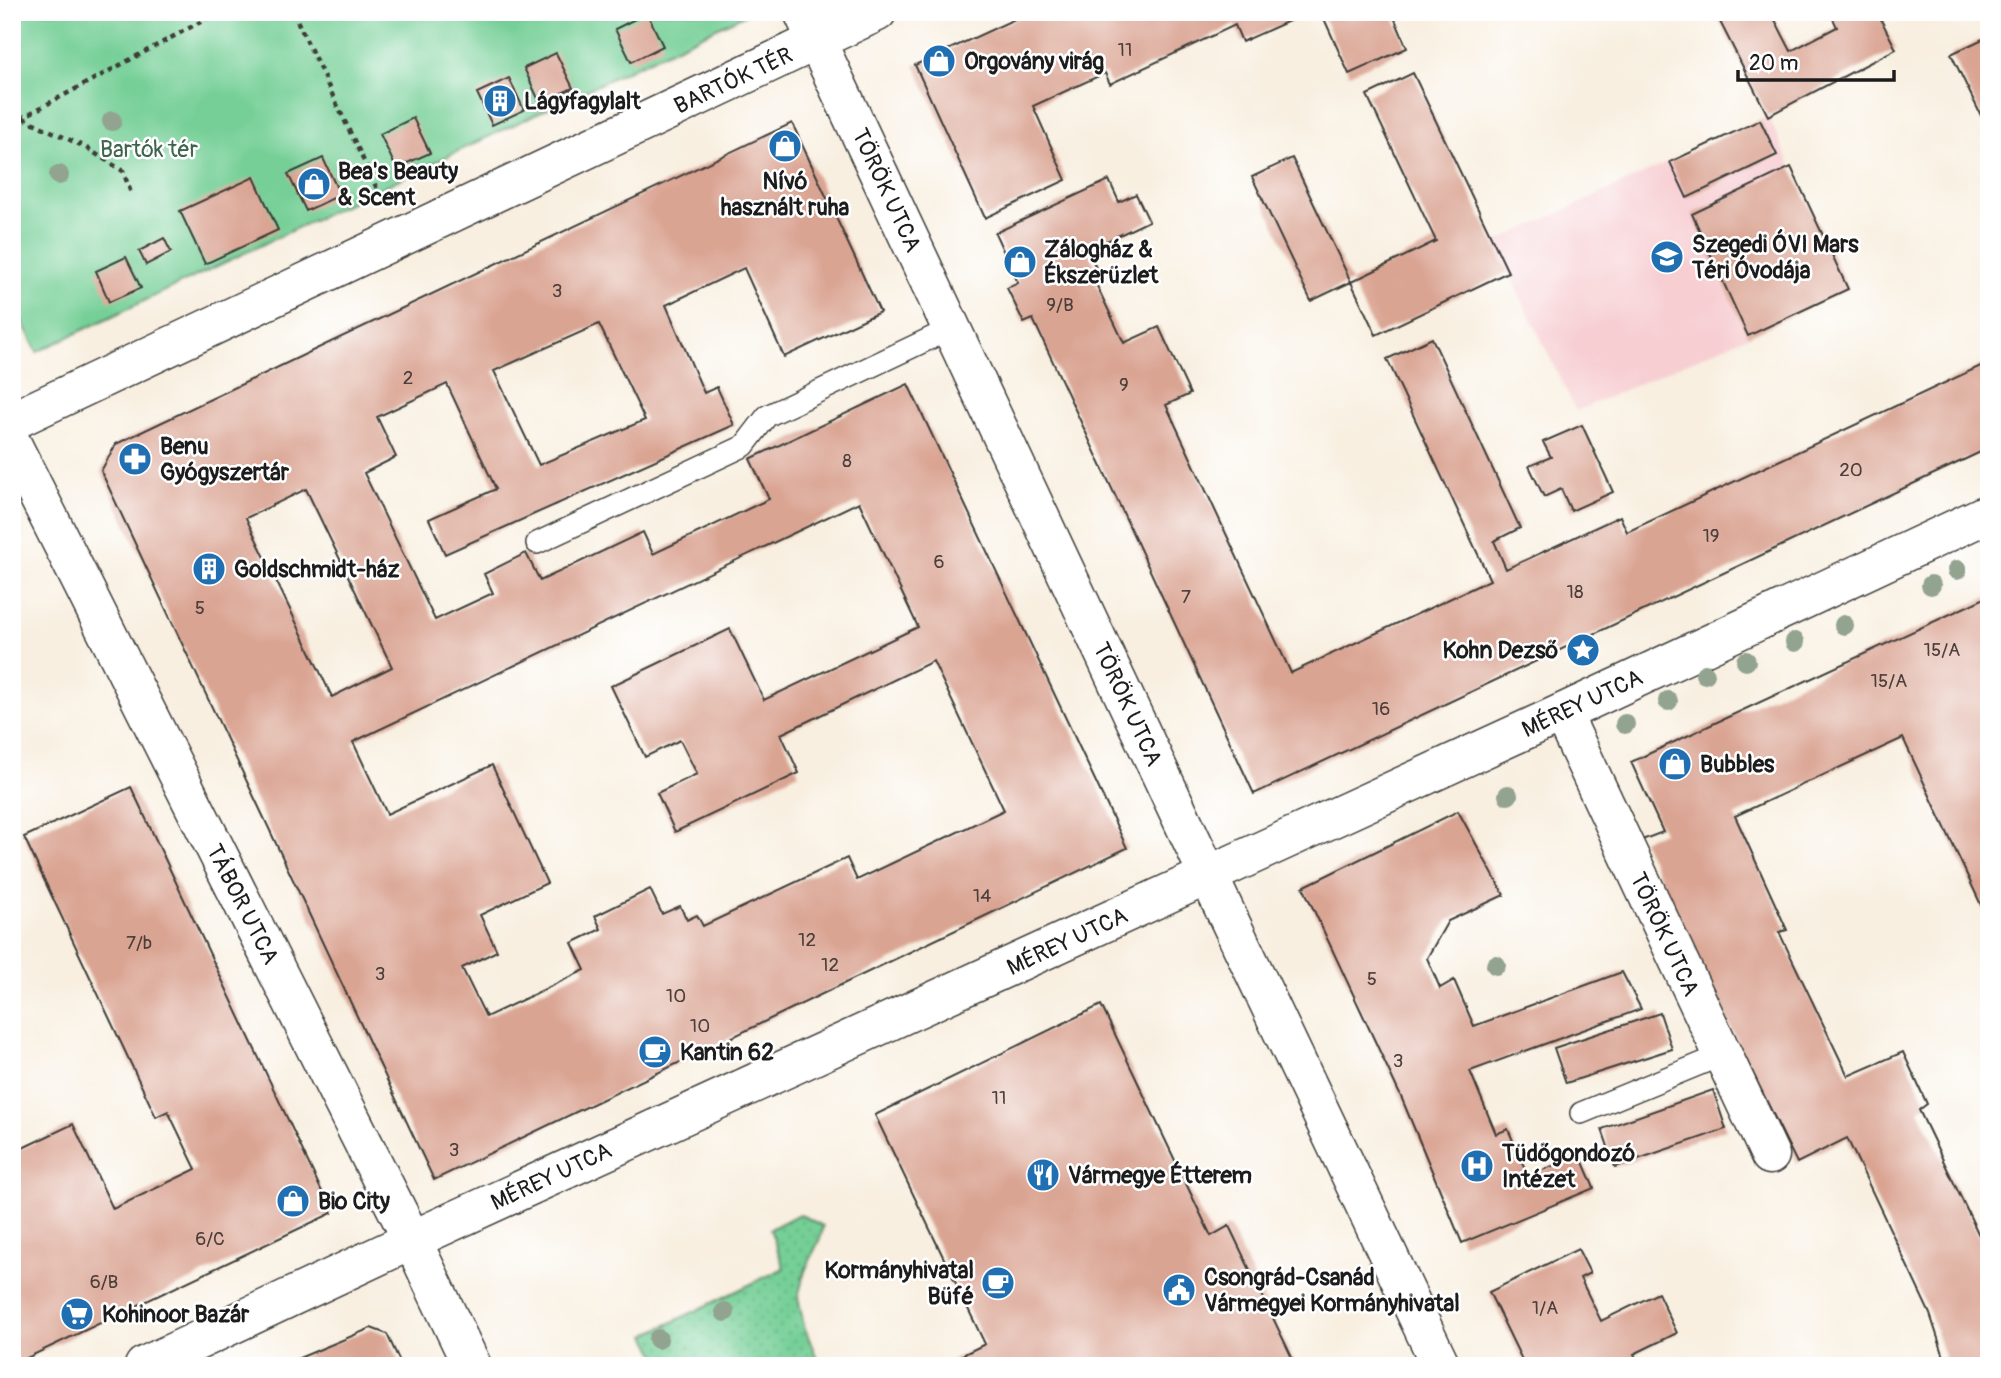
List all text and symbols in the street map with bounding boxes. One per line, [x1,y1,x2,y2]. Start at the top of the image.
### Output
house number: 11 [1118,38,1132,62]
scale bar [1738,38,1894,82]
street label: BARTÓK TÉR [669,39,797,121]
shop icon: Orgovány virág [920,42,958,80]
place label: Orgovány virág [964,47,1105,76]
text: 20 m [1749,50,1798,77]
building icon: Lágyfagylalt [481,82,519,120]
place label: Lágyfagylalt [524,87,641,116]
street label: TÖRÖK UTCA [845,124,928,257]
shop icon: Nívó használt ruha [766,127,804,165]
park label: Bartók tér [100,135,198,164]
place label: Bea's Beauty & Scent [338,157,458,212]
shop icon: Bea's Beauty & Scent [295,165,333,203]
place label: Nívó használt ruha [721,167,850,222]
place label: Szegedi ÓVI Mars Téri Óvodája [1691,229,1859,285]
place label: Zálogház & Ékszerüzlet [1044,235,1159,290]
school or university icon: Szegedi ÓVI Mars Téri Óvodája [1648,238,1686,276]
shop icon: Zálogház & Ékszerüzlet [1001,243,1039,281]
house number: 3 [552,279,562,303]
house number: 9/B [1046,293,1074,317]
house number: 2 [403,366,413,390]
house number: 9 [1119,373,1129,397]
place label: Benu Gyógyszertár [160,432,290,487]
pharmacy icon: Benu Gyógyszertár [116,440,154,478]
house number: 8 [842,449,852,473]
house number: 20 [1839,458,1863,482]
house number: 19 [1702,524,1720,548]
building icon: Goldschmidt-ház [190,550,228,588]
house number: 6 [933,550,945,574]
place label: Goldschmidt-ház [234,555,399,584]
house number: 18 [1566,580,1584,604]
house number: 7 [1181,585,1191,609]
house number: 5 [195,596,205,620]
place icon: Kohn Dezső [1564,631,1602,669]
place label: Kohn Dezső [1442,636,1558,665]
street label: TÖRÖK UTCA [1086,638,1169,771]
house number: 15/A [1924,638,1960,662]
street label: MÉREY UTCA [1517,663,1647,744]
house number: 15/A [1871,669,1907,693]
house number: 16 [1372,697,1390,721]
shop icon: Bubbles [1656,745,1694,783]
place label: Bubbles [1700,750,1775,779]
street label: TÁBOR UTCA [200,839,285,969]
street label: TÖRÖK UTCA [1623,868,1706,1001]
house number: 14 [973,884,991,908]
street label: MÉREY UTCA [1002,901,1132,982]
house number: 12 [798,928,816,952]
house number: 7/b [126,931,152,955]
house number: 12 [821,953,839,977]
house number: 3 [375,962,385,986]
house number: 5 [1367,967,1377,991]
house number: 10 [666,984,686,1008]
house number: 10 [690,1014,710,1038]
cafe icon: Kantin 62 [636,1033,674,1071]
place label: Kantin 62 [680,1038,774,1067]
house number: 3 [1393,1049,1403,1073]
house number: 11 [992,1086,1006,1110]
street label: MÉREY UTCA [486,1136,616,1217]
house number: 3 [449,1138,459,1162]
place label: Tüdőgondozó Intézet [1501,1139,1635,1194]
hospital icon: Tüdőgondozó Intézet [1458,1147,1496,1185]
restaurant icon: Vármegye Étterem [1024,1156,1062,1194]
place label: Vármegye Étterem [1068,1161,1252,1190]
shop icon: Bio City [274,1182,312,1220]
place label: Bio City [318,1187,390,1216]
house number: 6/C [195,1227,225,1251]
place label: Kormányhivatal Büfé [824,1256,974,1311]
place label: Csongrád-Csanád Vármegyei Kormányhivatal [1204,1263,1460,1318]
cafe icon: Kormányhivatal Büfé [979,1264,1017,1302]
house number: 6/B [90,1270,118,1294]
public building icon: Csongrád-Csanád Vármegyei Kormányhivatal [1160,1271,1198,1309]
supermarket icon: Kohinoor Bazár [58,1295,96,1333]
house number: 1/A [1532,1296,1558,1320]
place label: Kohinoor Bazár [102,1300,250,1329]

